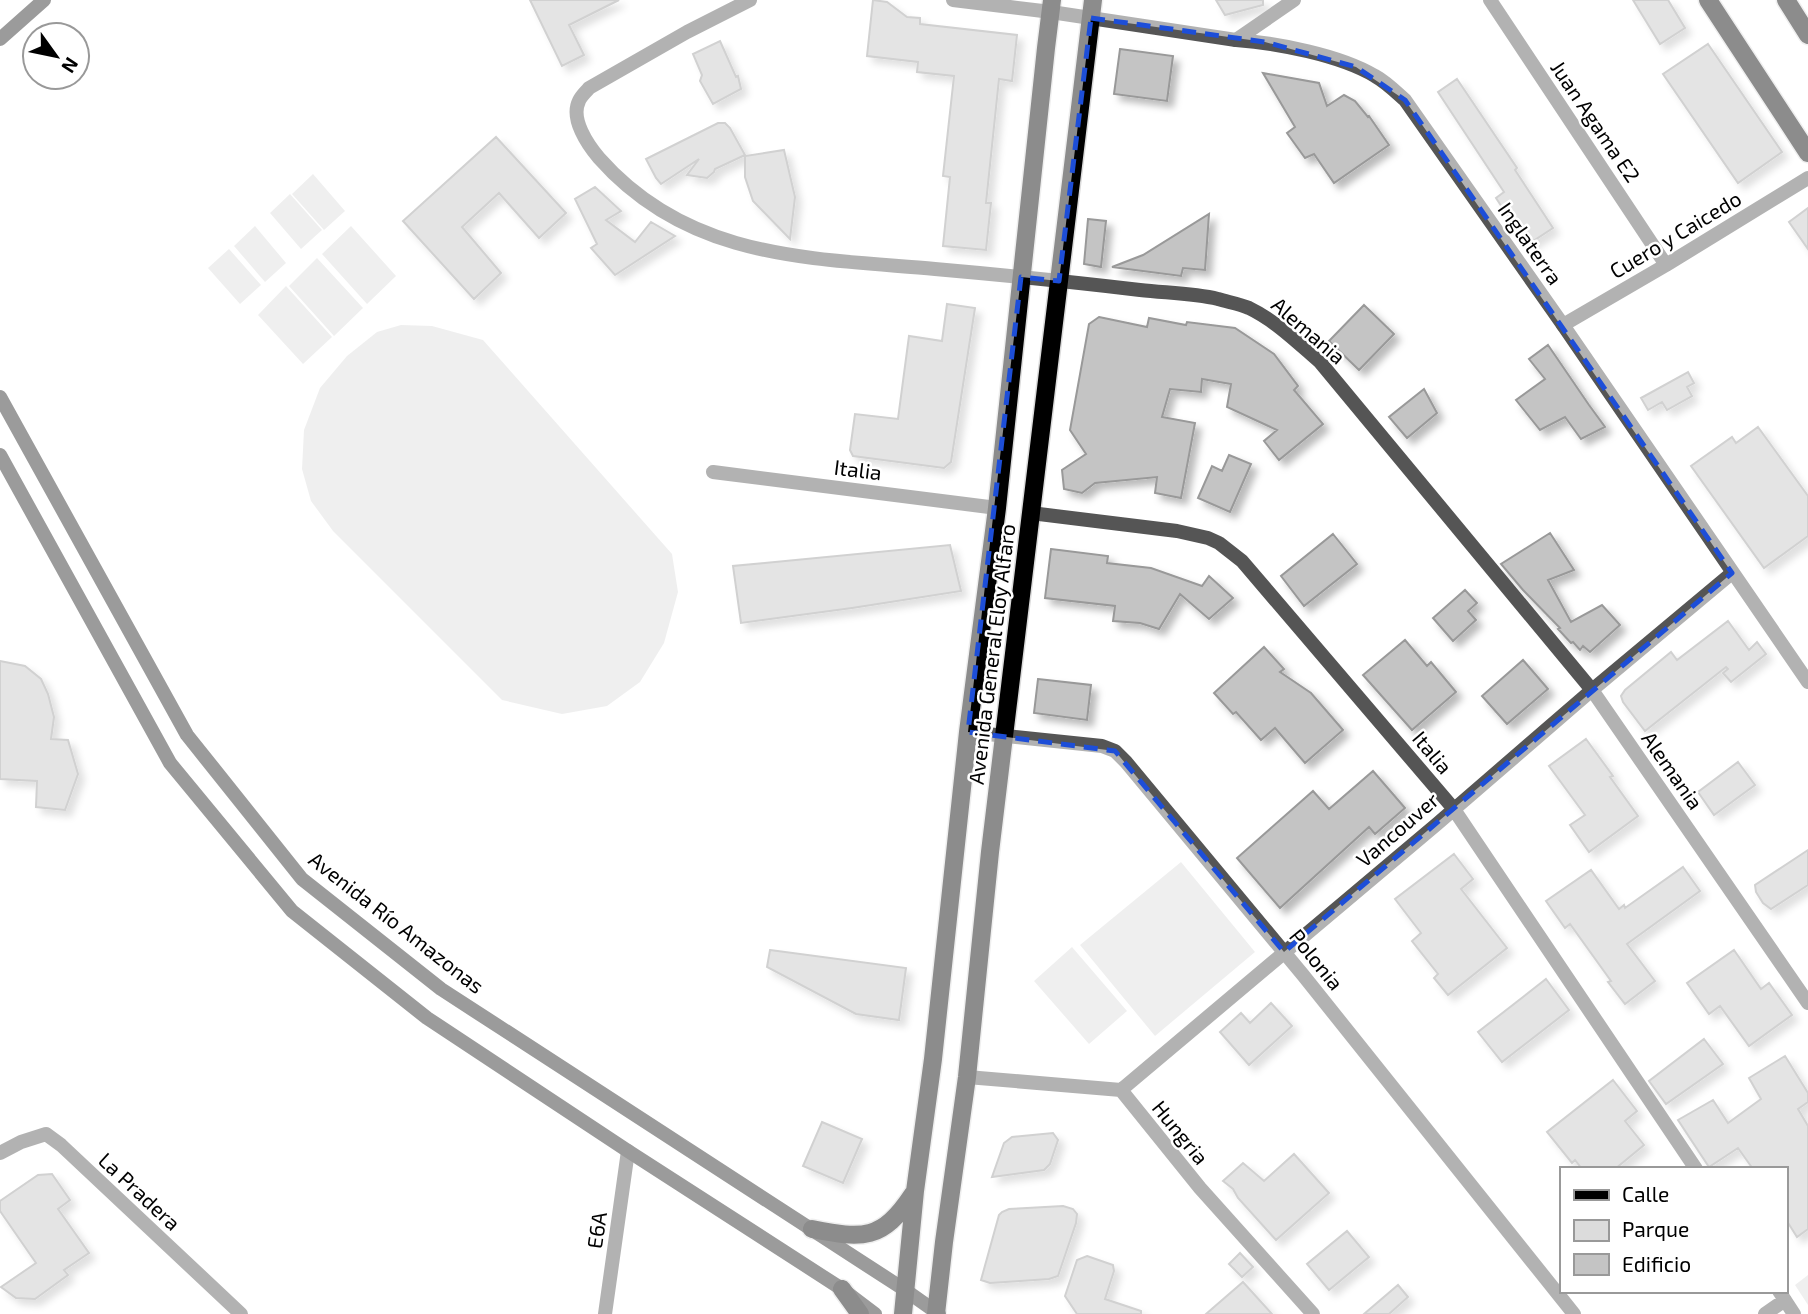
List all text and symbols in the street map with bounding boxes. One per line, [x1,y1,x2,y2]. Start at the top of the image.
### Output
north arrow [21,21,91,91]
text: N [57,54,84,78]
street label: Juan Agama E2 [1546,55,1646,187]
street label: Cuero y Caicedo [1605,185,1745,283]
street label: Inglaterra [1494,197,1568,289]
street label: Alemania [1267,291,1351,369]
street label: Italia [833,454,883,484]
street label: Avenida General Eloy Alfaro [963,522,1019,786]
street label: Italia [1408,726,1458,778]
street label: Alemania [1637,726,1709,814]
street label: Vancouver [1351,786,1444,871]
street label: Avenida Río Amazonas [305,846,489,998]
street label: Polonia [1285,923,1349,995]
street label: Hungria [1148,1095,1214,1169]
street label: La Pradera [94,1147,186,1235]
legend [1560,1167,1787,1293]
text: Calle [1622,1181,1669,1206]
street label: E6A [581,1210,611,1250]
text: Parque [1622,1216,1689,1241]
text: Edificio [1622,1251,1691,1276]

